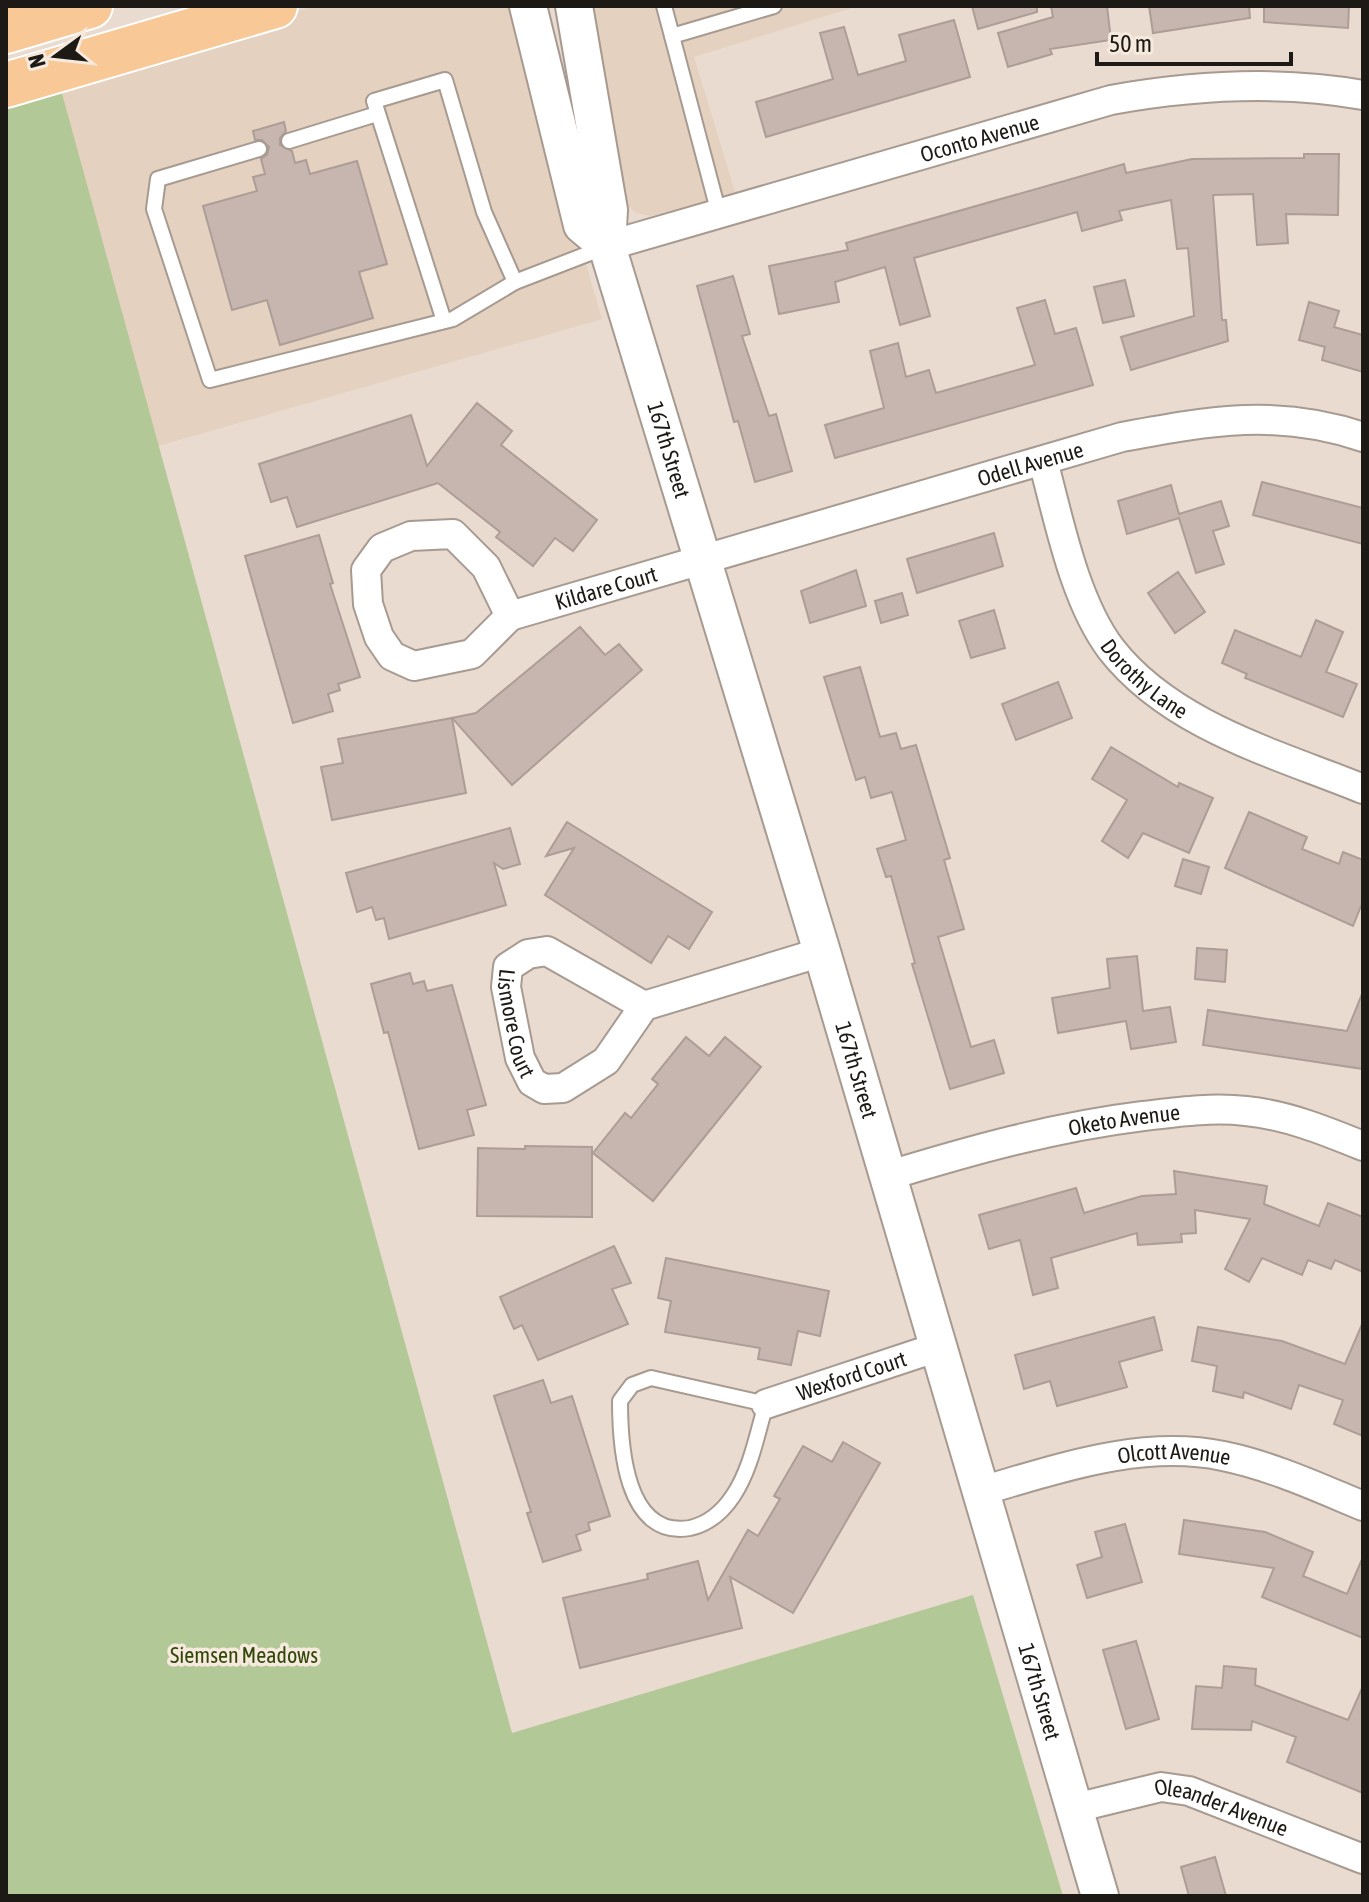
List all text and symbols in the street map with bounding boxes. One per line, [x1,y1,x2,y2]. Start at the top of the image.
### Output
north arrow [16,16,96,96]
scale bar [1097,16,1291,66]
text: 50 m [1109,30,1152,57]
text: N [22,52,51,71]
street label: Oconto Avenue [917,109,1042,168]
street label: 167th Street [642,398,696,501]
street label: Odell Avenue [974,436,1086,492]
street label: Kildare Court [552,561,660,615]
street label: Dorothy Lane [1095,634,1193,724]
street label: Lismore Court [493,968,541,1082]
street label: 167th Street [830,1019,883,1121]
street label: Oketo Avenue [1066,1099,1181,1141]
street label: Wexford Court [793,1345,910,1406]
street label: Olcott Avenue [1116,1438,1233,1470]
street label: 167th Street [1013,1640,1066,1743]
park label: Siemsen Meadows [170,1642,318,1668]
street label: Oleander Avenue [1151,1773,1292,1841]

